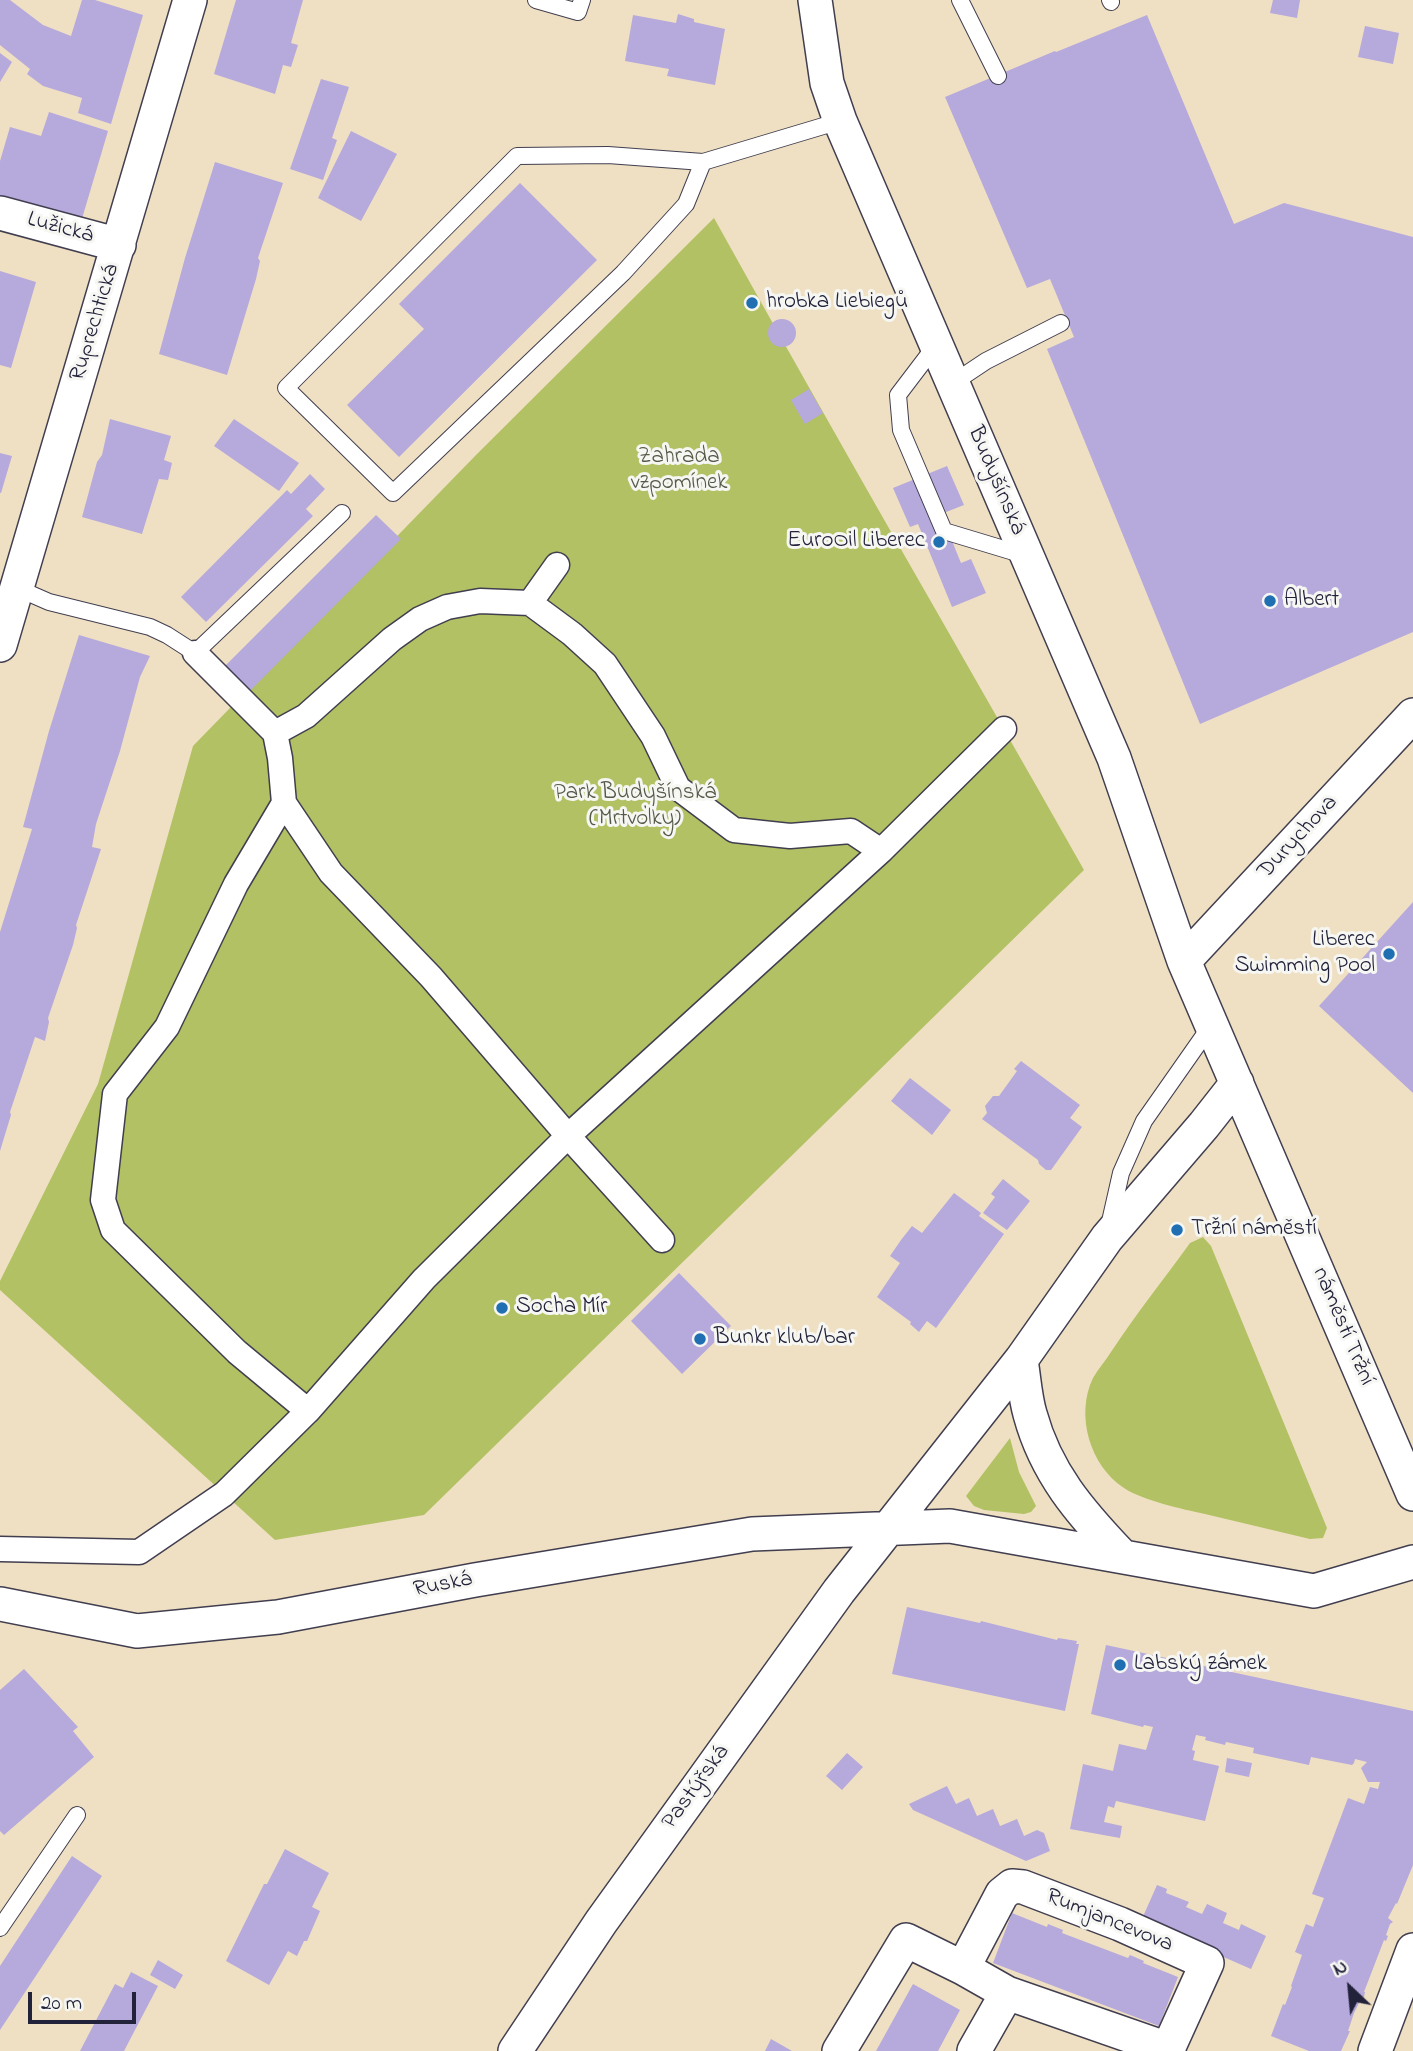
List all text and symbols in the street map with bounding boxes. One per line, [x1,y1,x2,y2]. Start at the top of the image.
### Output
street label: Lužická [24,207,96,251]
street label: Ruprechtická [65,261,127,385]
place label: hrobka Liebiegů [766,289,908,317]
marker: hrobka Liebiegů [744,295,760,311]
street label: Budyšínská [960,423,1030,539]
park label: Zahrada vzpomínek [631,444,727,498]
place label: EuroOil Liberec [787,528,925,556]
marker: EuroOil Liberec [931,534,947,550]
place label: Albert [1284,587,1339,615]
marker: Albert [1262,593,1278,609]
park label: Park Budyšínská (Mrtvolky) [554,780,716,834]
street label: Durychova [1253,790,1345,886]
place label: Liberec Swimming Pool [1235,927,1375,981]
marker: Liberec Swimming Pool [1381,946,1397,962]
place label: Tržní náměstí [1191,1216,1317,1244]
marker: Tržní náměstí [1169,1222,1185,1238]
street label: náměstí Tržní [1305,1264,1379,1390]
place label: Socha Mír [516,1294,607,1322]
marker: Socha Mír [494,1300,510,1316]
place label: Bunkr klub/bar [714,1325,855,1353]
marker: Bunkr klub/bar [692,1331,708,1347]
street label: Ruská [411,1567,475,1605]
place label: Labský zámek [1134,1651,1267,1679]
marker: Labský zámek [1112,1657,1128,1673]
street label: Pastýřská [657,1741,737,1835]
street label: Rumjancevova [1041,1884,1177,1960]
north arrow [1315,1953,1385,2023]
text: N [1329,1954,1352,1984]
scale bar [32,1978,140,2022]
text: 20 m [41,1989,82,2019]

